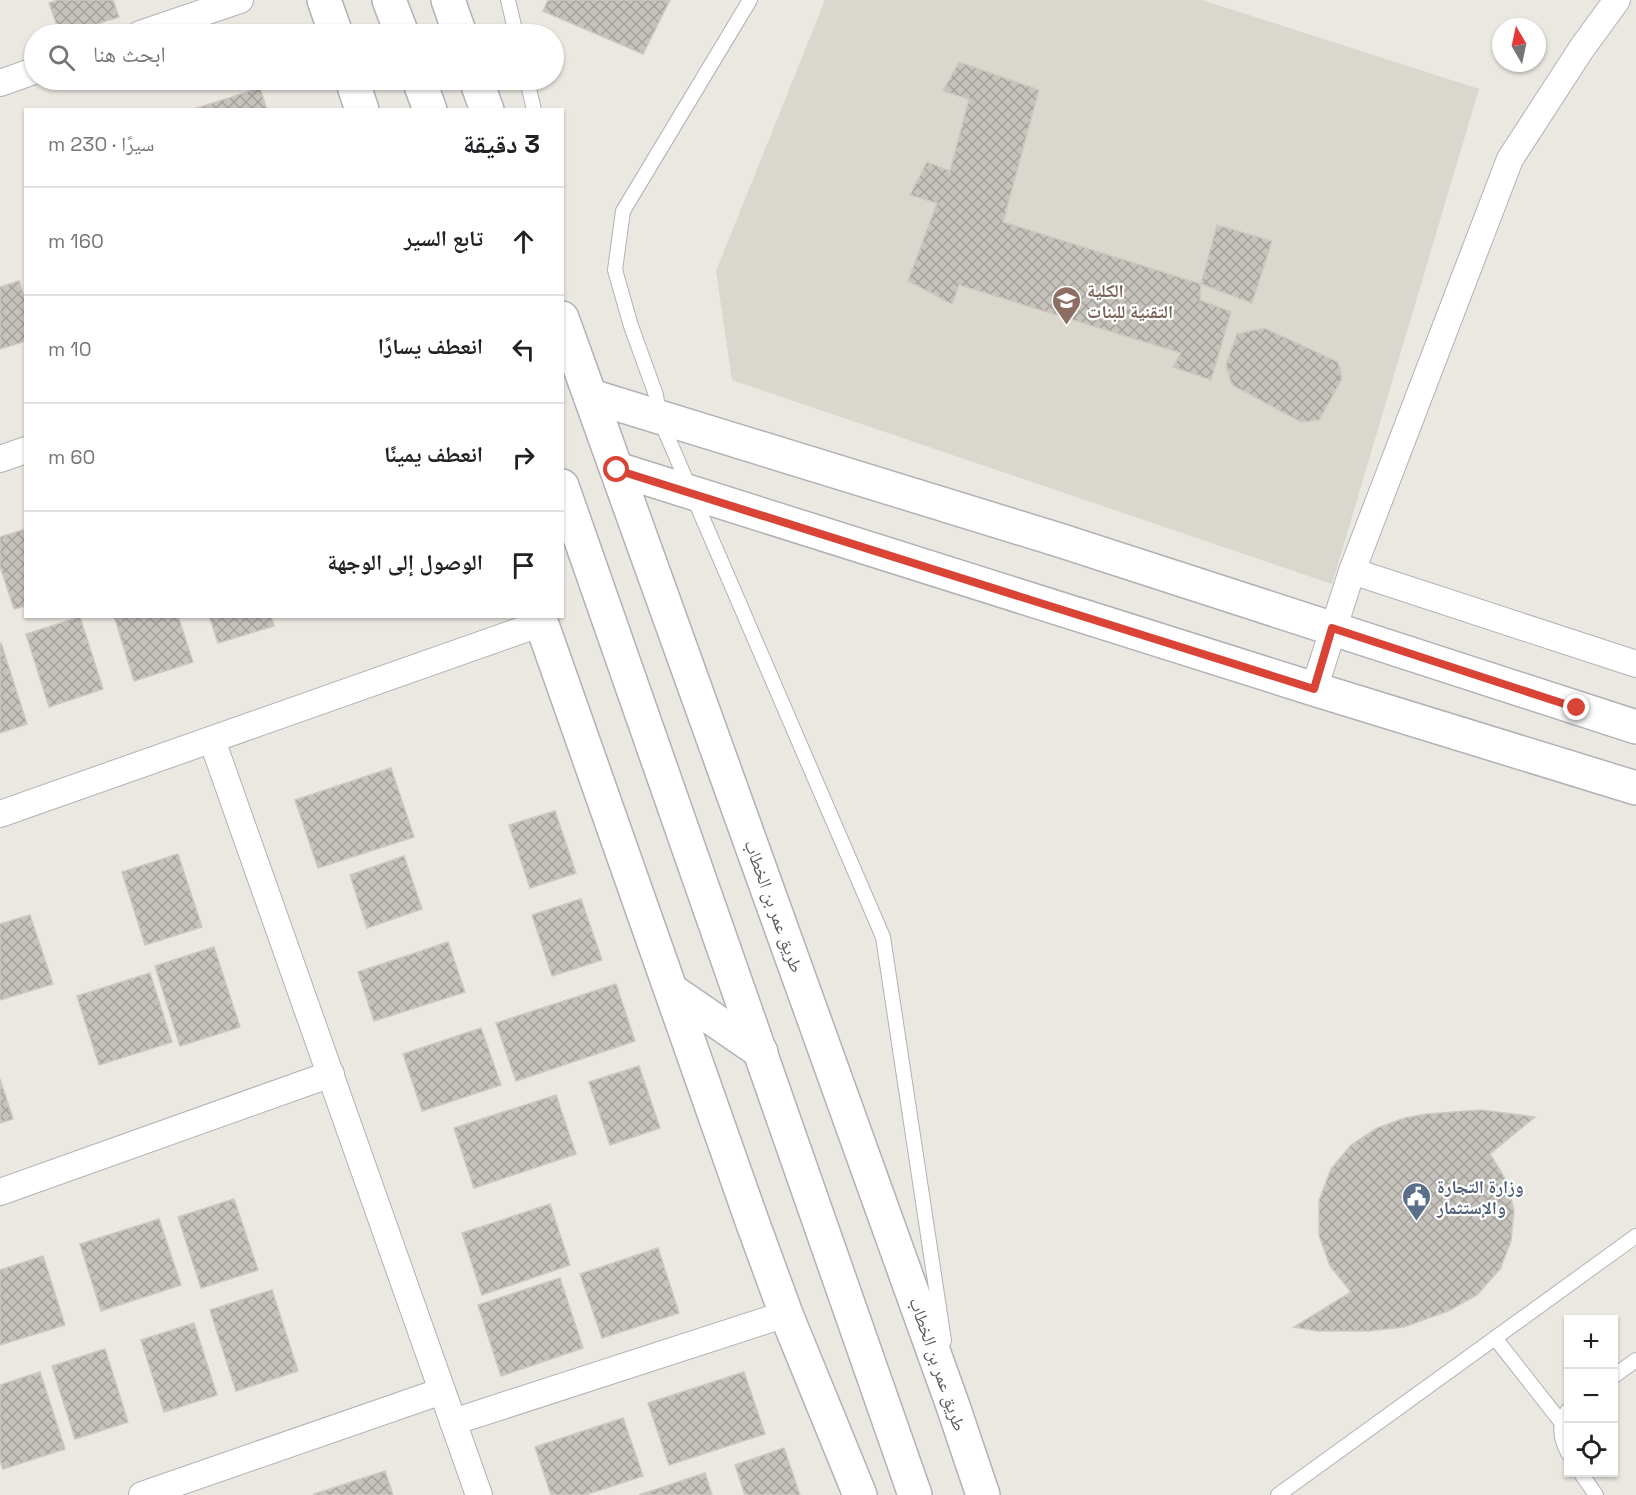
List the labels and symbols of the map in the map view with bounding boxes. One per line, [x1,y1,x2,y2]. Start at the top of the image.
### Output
north arrow [1492,18,1546,72]
place label: الكلية التقنية للبنات [1087,279,1173,323]
school or university icon: الكلية التقنية للبنات [1050,284,1082,326]
route start [603,456,629,482]
route end [1563,694,1589,720]
street label: طريق عمر بن الخطاب [739,836,809,976]
place label: وزارة التجارة والإستثمار [1436,1175,1524,1219]
public building icon: وزارة التجارة والإستثمار [1400,1180,1432,1222]
street label: طريق عمر بن الخطاب [904,1294,972,1434]

